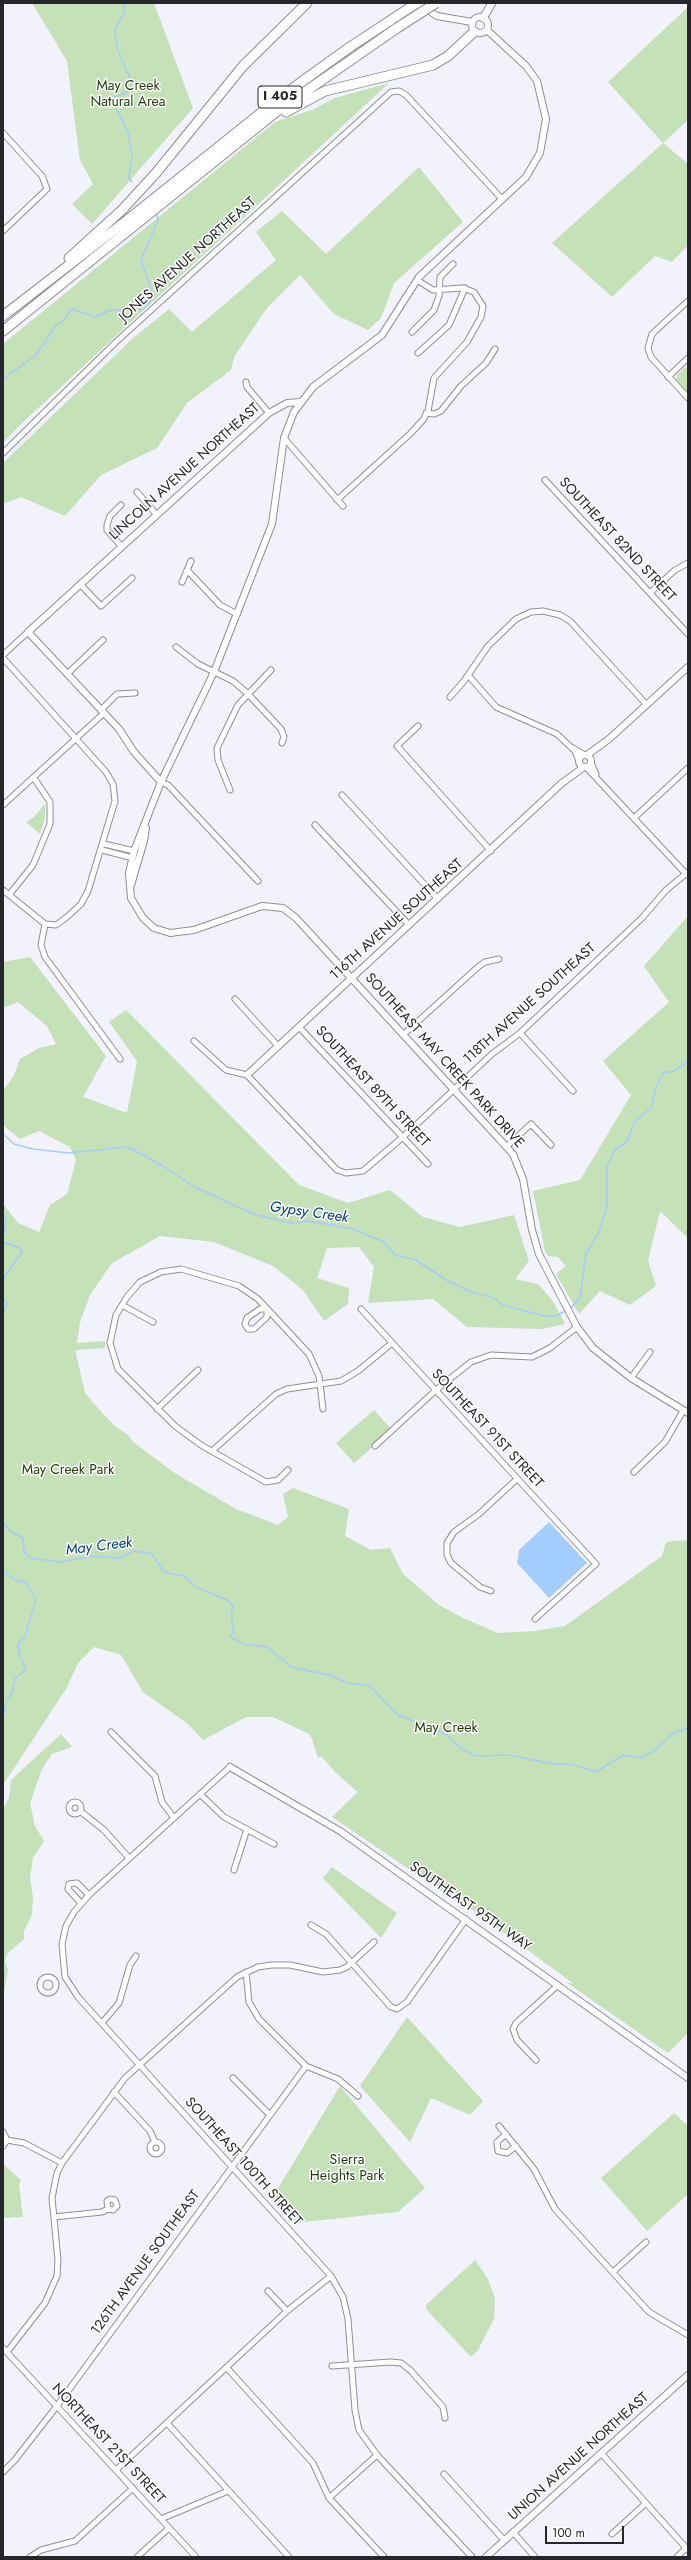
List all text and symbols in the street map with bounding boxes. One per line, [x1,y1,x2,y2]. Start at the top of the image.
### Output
park label: May Creek Natural Area [90,79,166,112]
road number: I 405 [258,86,302,108]
street label: JONES AVENUE NORTHEAST [116,194,260,326]
street label: LINCOLN AVENUE NORTHEAST [106,400,264,544]
street label: SOUTHEAST 82ND STREET [555,475,679,605]
street label: 116TH AVENUE SOUTHEAST [327,856,467,984]
street label: 118TH AVENUE SOUTHEAST [460,940,600,1068]
street label: SOUTHEAST MAY CREEK PARK DRIVE [361,970,527,1152]
street label: SOUTHEAST 89TH STREET [312,1023,432,1151]
water label: Gypsy Creek [269,1199,349,1227]
street label: SOUTHEAST 91ST STREET [428,1366,546,1492]
park label: May Creek Park [22,1463,114,1479]
water label: May Creek [65,1534,133,1560]
park label: May Creek [414,1721,478,1737]
street label: SOUTHEAST 95TH WAY [406,1859,534,1955]
street label: SOUTHEAST 100TH STREET [181,2094,305,2230]
park label: Sierra Heights Park [310,2153,384,2186]
street label: 126TH AVENUE SOUTHEAST [88,2187,204,2339]
street label: NORTHEAST 21ST STREET [48,2380,168,2508]
street label: UNION AVENUE NORTHEAST [505,2390,653,2524]
scale bar [547,2518,626,2544]
text: 100 m [552,2524,585,2542]

